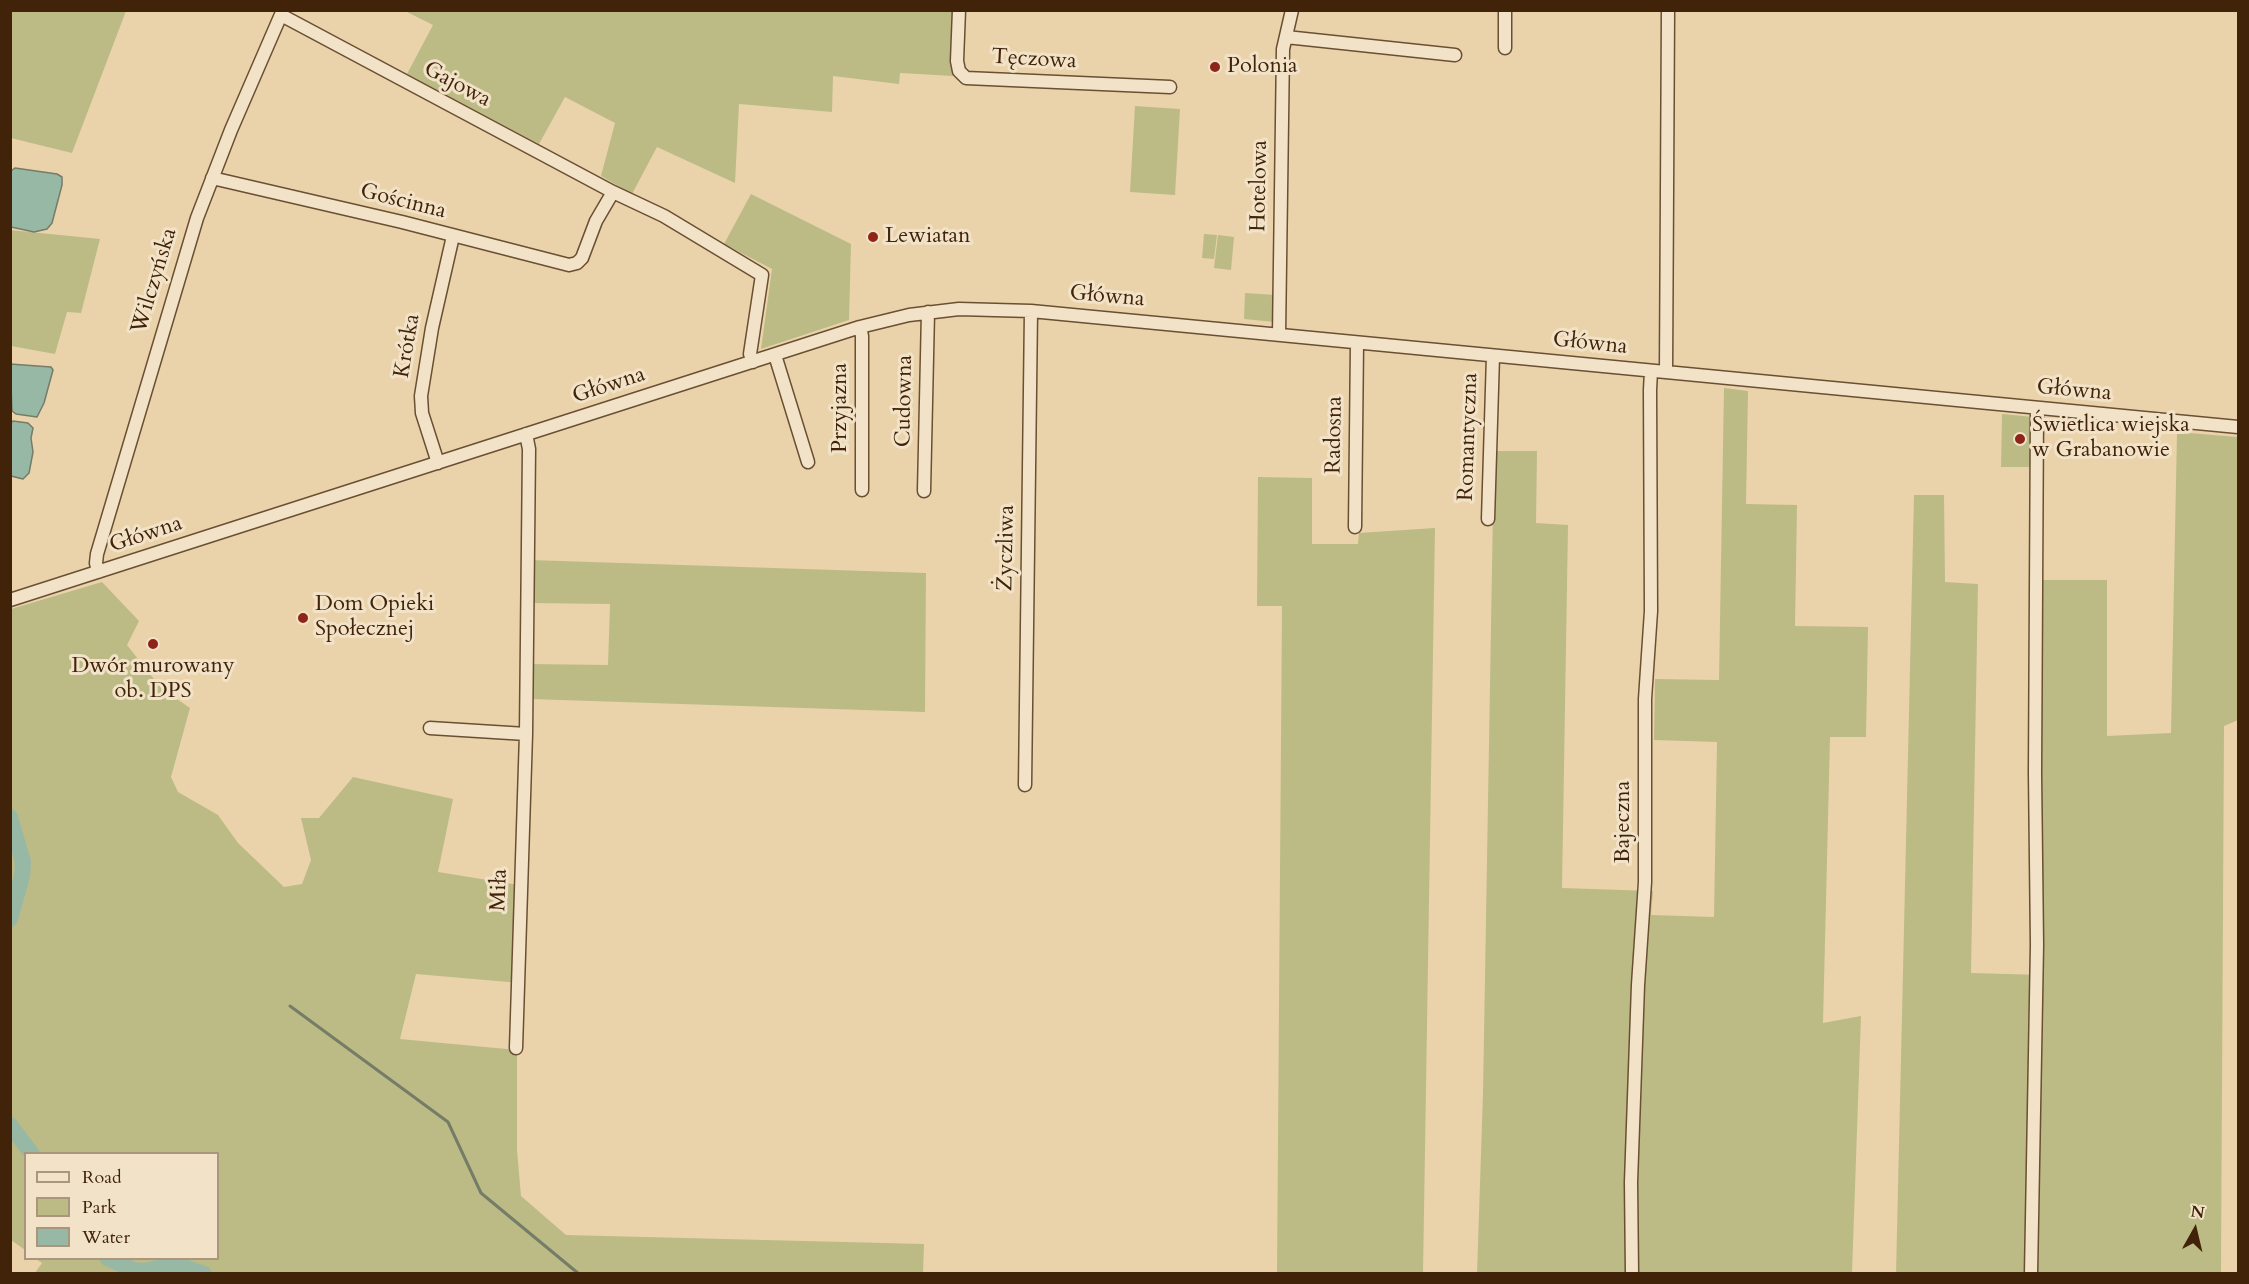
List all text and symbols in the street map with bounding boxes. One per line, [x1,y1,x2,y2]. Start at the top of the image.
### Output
street label: Tęczowa [991,45,1077,75]
place label: Polonia [1227,54,1298,80]
street label: Gajowa [419,56,495,114]
marker: Polonia [1208,60,1222,74]
street label: Hotelowa [1246,140,1274,232]
street label: Gościnna [357,179,449,225]
place label: Lewiatan [885,224,971,250]
street label: Wilczyńska [126,225,184,337]
marker: Lewiatan [866,230,880,244]
street label: Główna [1068,281,1146,313]
street label: Krótka [389,312,427,380]
street label: Główna [1551,327,1629,361]
street label: Cudowna [891,355,919,447]
street label: Główna [569,362,649,410]
street label: Przyjazna [828,363,854,453]
street label: Romantyczna [1454,372,1484,502]
street label: Główna [2035,375,2113,407]
street label: Radosna [1321,396,1349,474]
place label: Świetlica wiejska w Grabanowie [2032,413,2190,464]
marker: Świetlica wiejska w Grabanowie [2013,432,2027,446]
street label: Życzliwa [993,505,1021,591]
street label: Główna [106,511,186,559]
place label: Dom Opieki Społecznej [315,592,434,644]
marker: Dom Opieki Społecznej [296,611,310,625]
marker: Dwór murowany ob. DPS [146,637,160,651]
place label: Dwór murowany ob. DPS [71,654,235,706]
street label: Bajeczna [1611,781,1637,863]
street label: Miła [486,868,514,912]
legend [24,1152,219,1260]
text: Road [82,1165,122,1190]
text: Park [82,1195,117,1220]
north arrow [2165,1200,2225,1260]
text: N [2189,1200,2206,1224]
text: Water [82,1225,130,1250]

